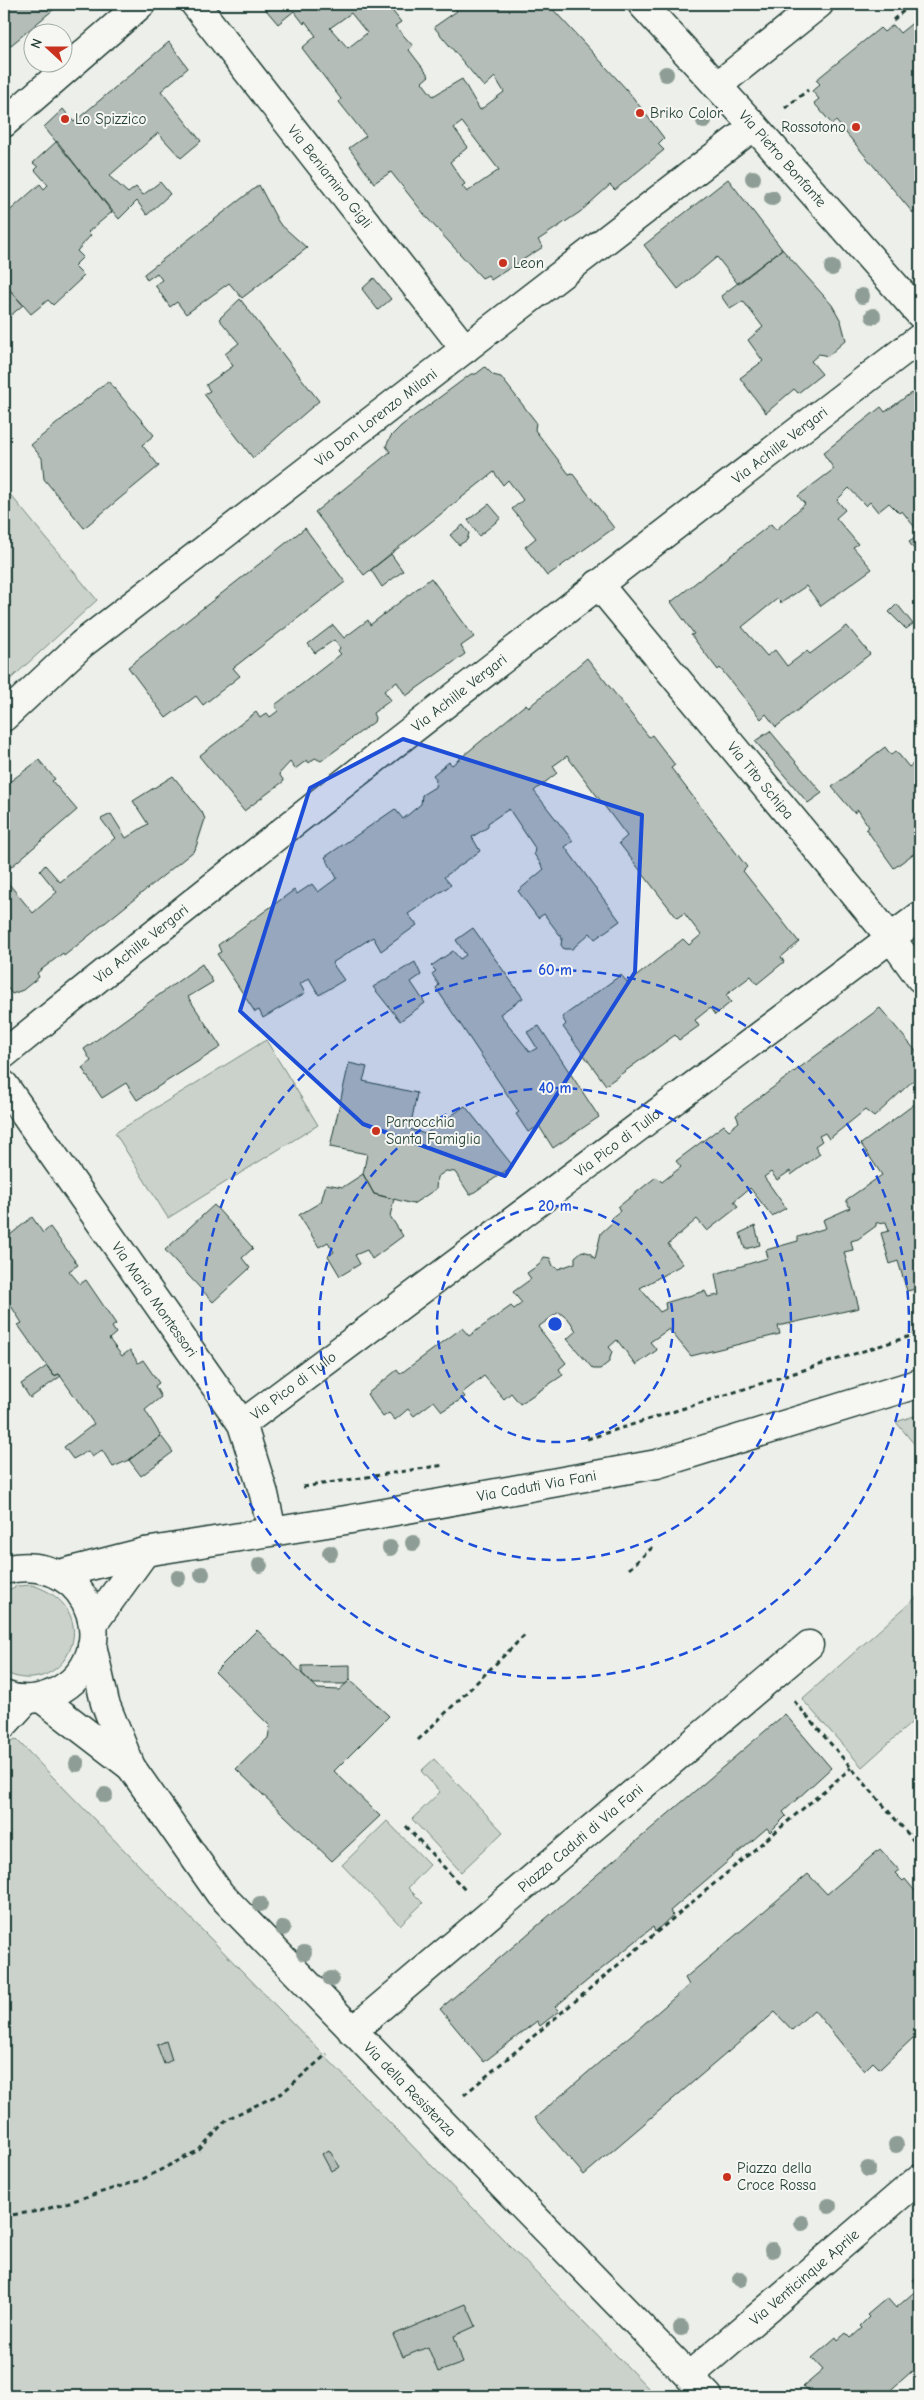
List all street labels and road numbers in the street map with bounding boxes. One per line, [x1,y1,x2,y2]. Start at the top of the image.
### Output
street label: Via Pietro Bonfante [735,106,831,211]
street label: Via Beniamino Gigli [284,121,376,232]
street label: Via Don Lorenzo Milani [311,365,441,470]
street label: Via Achille Vergari [728,403,831,488]
street label: Via Achille Vergari [408,650,510,736]
street label: Via Tito Schipa [723,738,798,823]
street label: Via Achille Vergari [90,900,192,987]
street label: Via Pico di Tullo [571,1105,664,1181]
street label: Via Maria Montessori [108,1238,201,1361]
street label: Via Pico di Tullo [247,1348,340,1424]
street label: Via Caduti Via Fani [475,1466,598,1505]
street label: Piazza Caduti di Via Fani [514,1780,647,1896]
street label: Via della Resistenza [360,2038,460,2140]
street label: Via Venticinque Aprile [746,2225,863,2329]

